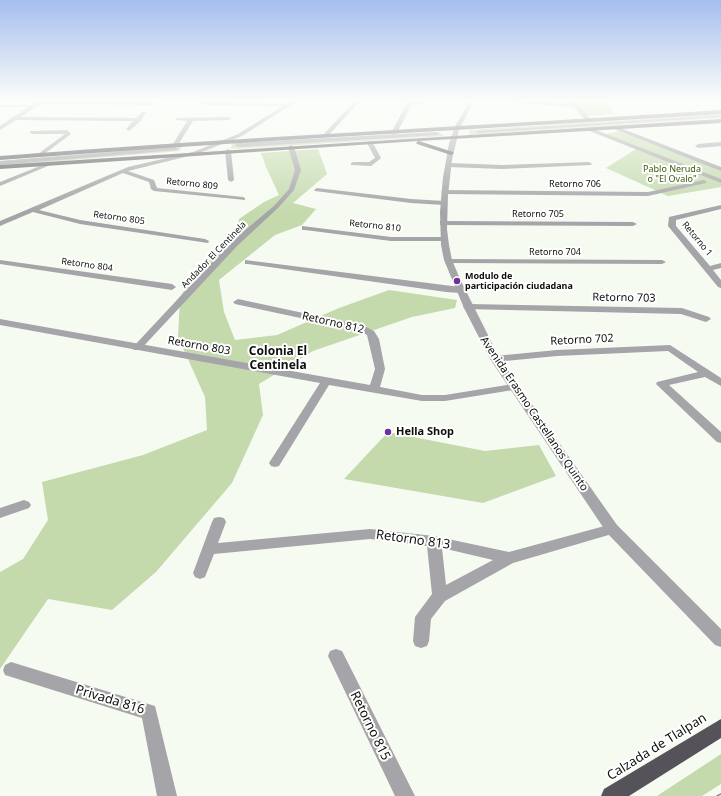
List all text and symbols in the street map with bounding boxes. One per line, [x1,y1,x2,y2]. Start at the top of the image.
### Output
park label: Pablo Neruda o "El Ovalo" [643,164,701,185]
street label: Retorno 809 [166,176,218,192]
street label: Retorno 706 [549,179,601,189]
street label: Retorno 805 [93,209,145,227]
street label: Retorno 705 [512,209,564,219]
street label: Retorno 810 [349,218,401,234]
street label: Andador El Centinela [179,219,249,291]
street label: Retorno 1 [679,220,715,258]
street label: Retorno 704 [529,247,581,257]
street label: Retorno 804 [61,256,113,274]
place label: Modulo de participación ciudadana [465,271,573,292]
marker: Modulo de participación ciudadana [452,276,462,286]
street label: Retorno 703 [592,291,656,305]
street label: Retorno 812 [301,309,365,337]
street label: Retorno 702 [550,332,614,348]
street label: Retorno 803 [167,334,231,358]
street label: Avenida Erasmo Castellanos Quinto [477,334,591,494]
district label: Colonia El Centinela [249,345,307,373]
place label: Hella Shop [396,425,454,439]
marker: Hella Shop [383,427,393,437]
street label: Retorno 813 [375,527,451,553]
street label: Privada 816 [74,682,146,718]
street label: Retorno 815 [347,689,393,763]
street label: Calzada de Tlalpan [604,710,710,784]

